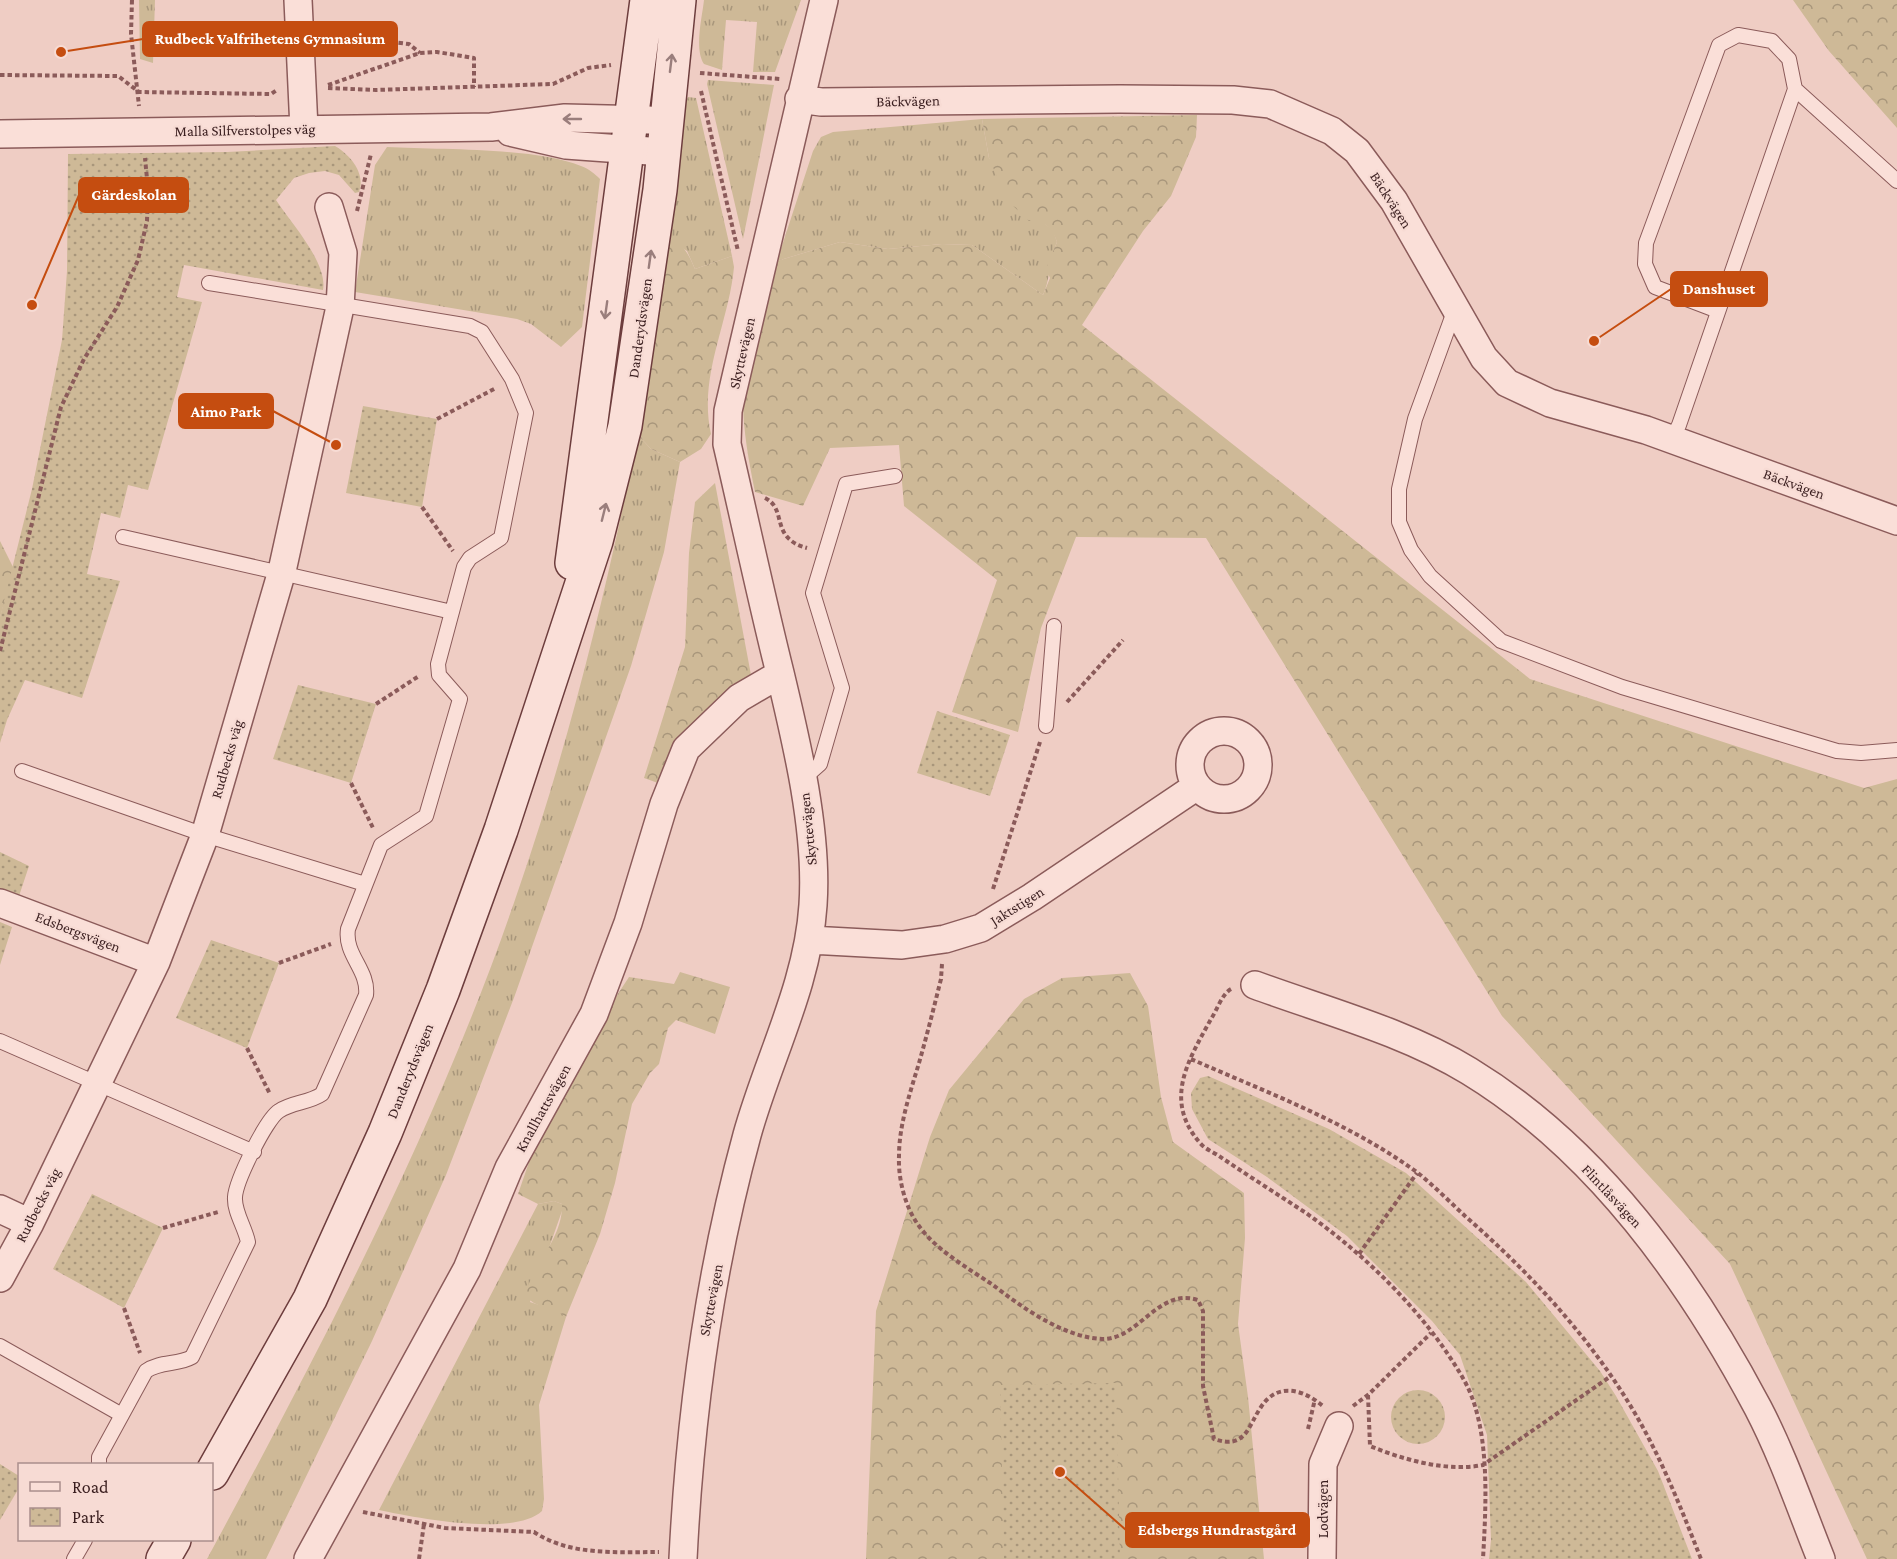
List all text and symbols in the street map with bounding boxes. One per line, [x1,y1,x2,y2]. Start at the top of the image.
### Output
callout: Rudbeck Valfrihetens Gymnasium [143,22,397,56]
text: Rudbeck Valfrihetens Gymnasium [155,30,386,47]
one-way arrow [666,54,677,74]
street label: Bäckvägen [876,92,940,111]
one-way arrow [563,113,583,125]
street label: Malla Silfverstolpes väg [174,121,316,140]
street label: Bäckvägen [1366,169,1415,232]
callout: Gärdeskolan [79,178,188,212]
text: Gärdeskolan [91,186,177,203]
one-way arrow [644,249,655,269]
callout: Danshuset [1671,272,1767,306]
street label: Danderydsvägen [625,277,656,379]
text: Danshuset [1683,280,1756,297]
one-way arrow [600,300,611,320]
street label: Skyttevägen [726,316,759,391]
callout: Aimo Park [179,394,273,428]
text: Aimo Park [190,403,262,420]
street label: Bäckvägen [1761,466,1827,503]
one-way arrow [598,503,610,522]
street label: Rudbecks väg [208,718,247,801]
street label: Skyttevägen [796,792,821,866]
street label: Jaktstigen [986,883,1047,931]
street label: Edsbergsvägen [33,908,123,956]
street label: Danderydsvägen [384,1021,437,1121]
street label: Knallhattsvägen [512,1061,575,1155]
street label: Flintlåsvägen [1578,1161,1645,1232]
street label: Rudbecks väg [12,1165,64,1245]
street label: Skyttevägen [696,1263,727,1337]
legend [18,1463,213,1541]
text: Road [72,1477,109,1497]
street label: Lodvägen [1315,1480,1332,1538]
text: Park [72,1507,104,1527]
callout: Edsbergs Hundrastgård [1126,1513,1309,1547]
text: Edsbergs Hundrastgård [1138,1521,1297,1538]

